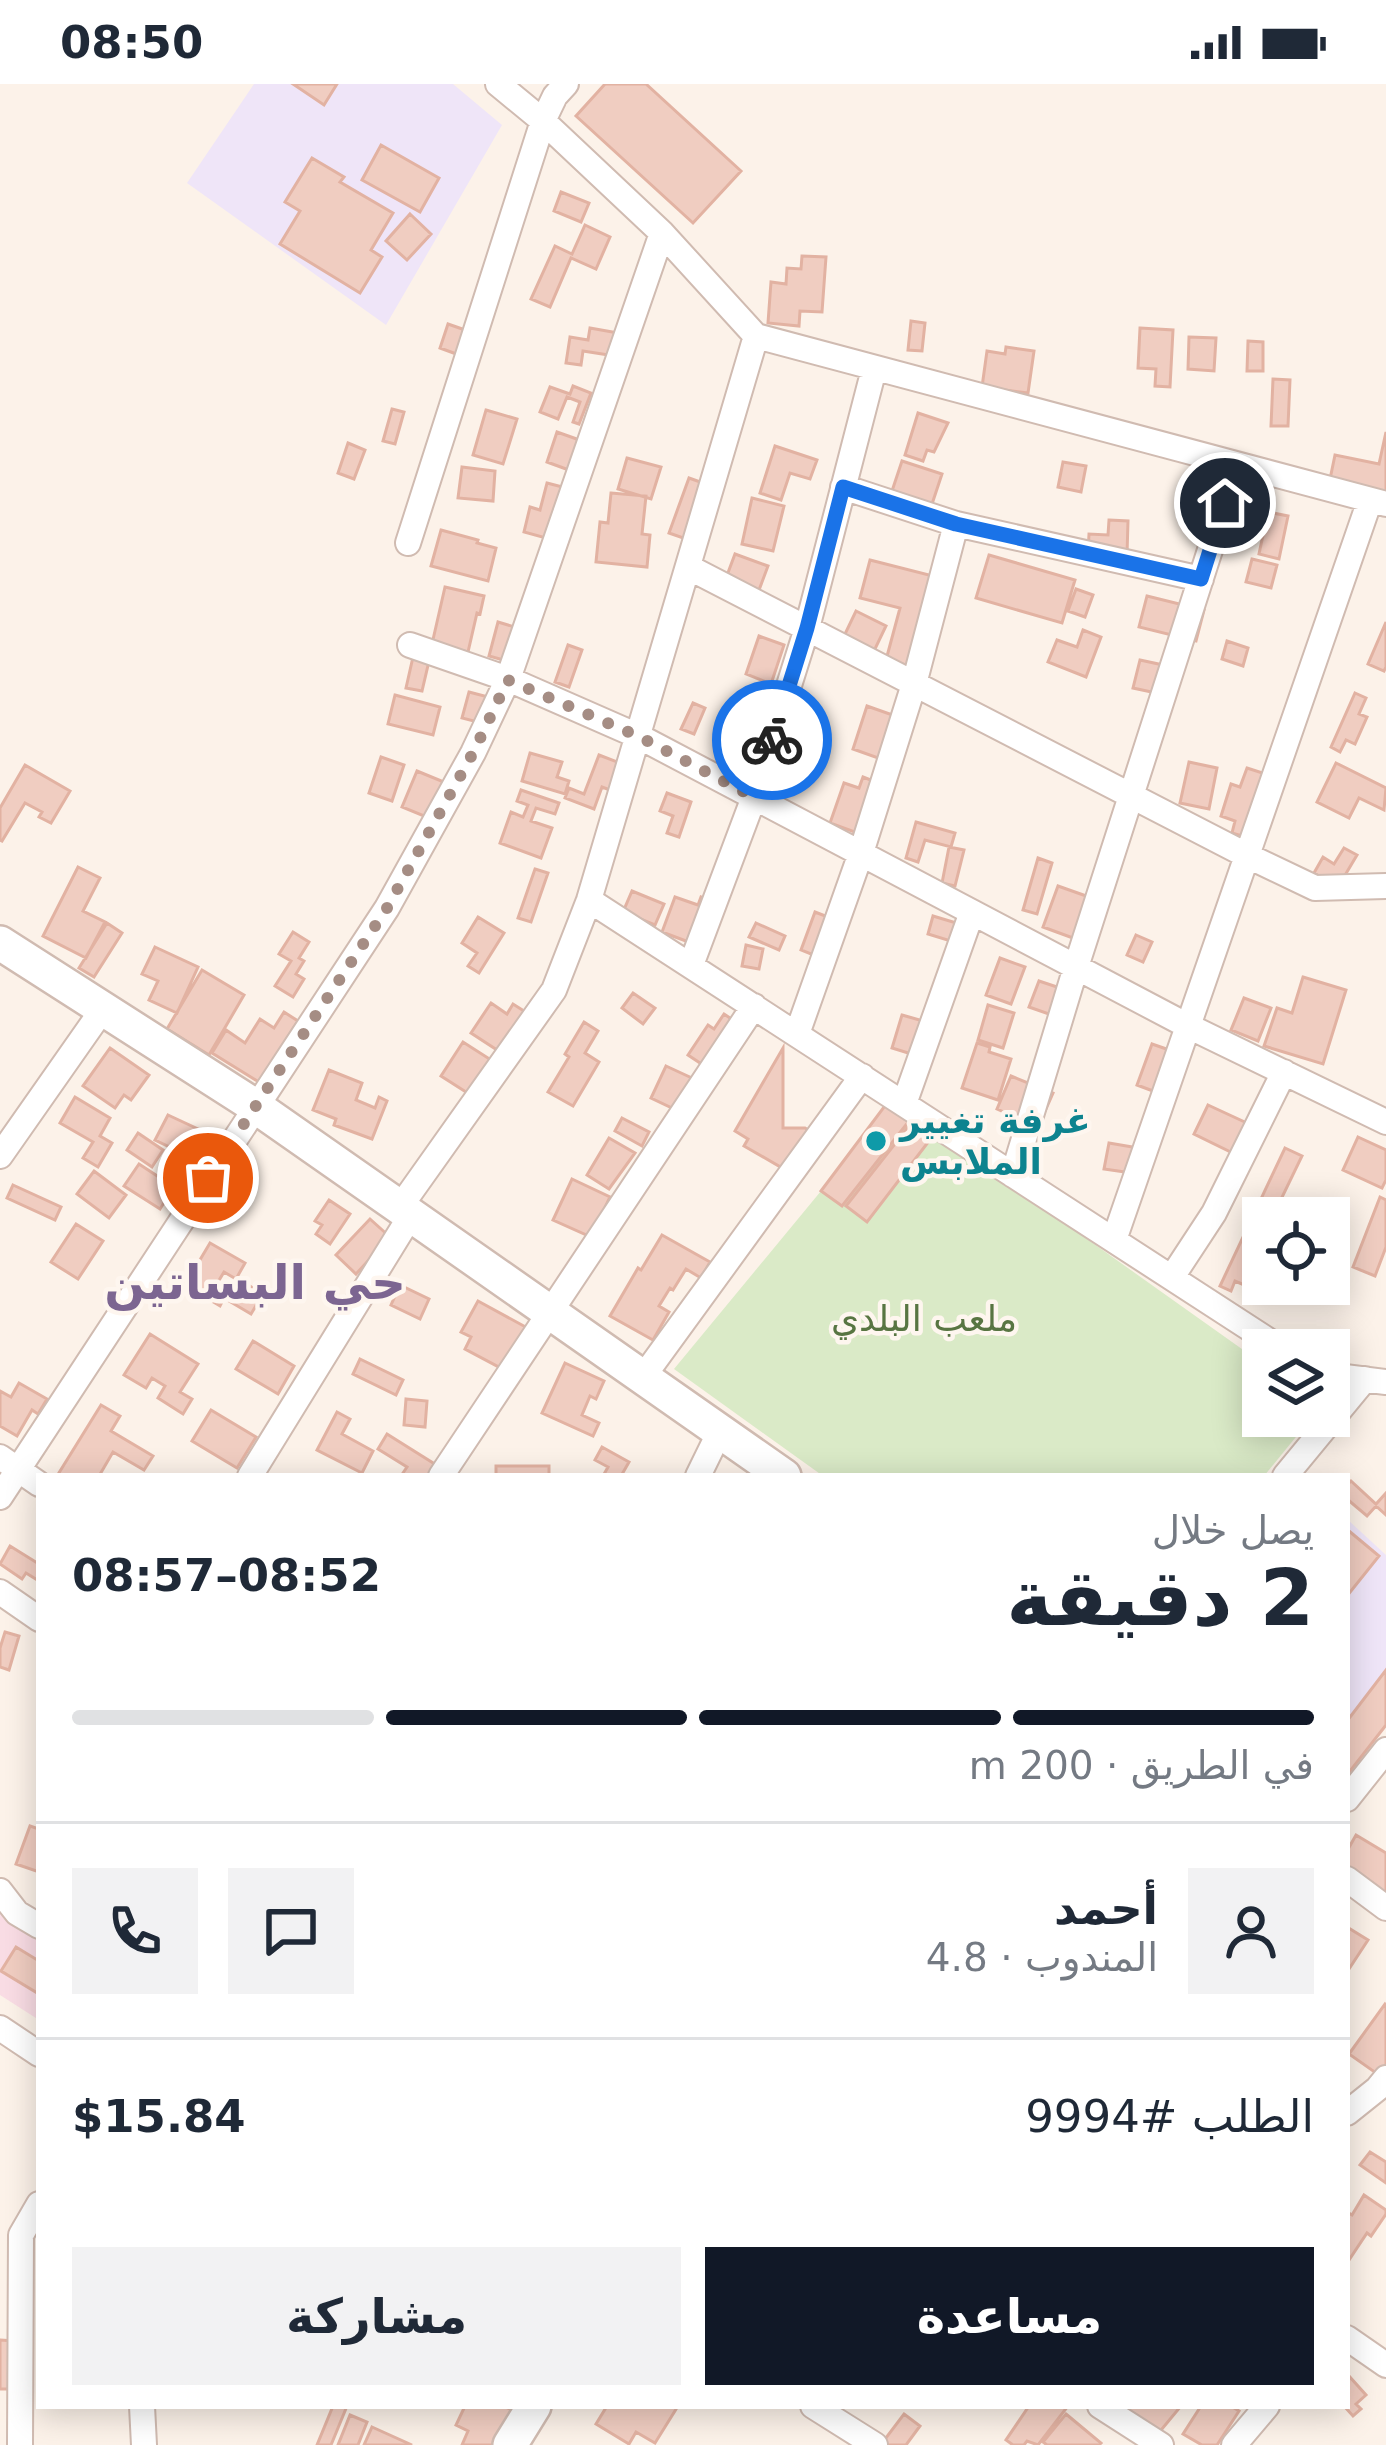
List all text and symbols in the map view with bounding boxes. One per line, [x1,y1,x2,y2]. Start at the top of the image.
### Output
text: 08:50 [60,16,203,69]
pin [1174,452,1276,554]
icon: home [1192,470,1258,536]
courier [712,680,832,800]
icon: bike [739,707,805,773]
place label: غرفة تغيير الملابس [898,1100,1091,1182]
pin [157,1127,259,1229]
marker: غرفة تغيير الملابس [863,1128,889,1154]
icon: bag [175,1145,241,1211]
map controls [1242,1197,1350,1437]
button: locate [1242,1197,1350,1305]
district label: حي البساتين [104,1254,406,1311]
park label: ملعب البلدي [831,1298,1017,1340]
button: layers [1242,1329,1350,1437]
text: يصل خلال [1152,1508,1314,1553]
text: 08:52–08:57 [72,1549,381,1602]
text: 2 دقيقة [1006,1553,1314,1643]
text: في الطريق · 200 m [969,1743,1314,1788]
button: phone [72,1868,198,1994]
button: chat [228,1868,354,1994]
button: person [1188,1868,1314,1994]
text: أحمد [1054,1882,1158,1935]
text: المندوب · 4.8 [926,1935,1158,1980]
text: $15.84 [72,2090,246,2143]
text: الطلب #9994 [1025,2090,1314,2143]
button: مشاركة [72,2247,681,2385]
button: مساعدة [705,2247,1314,2385]

